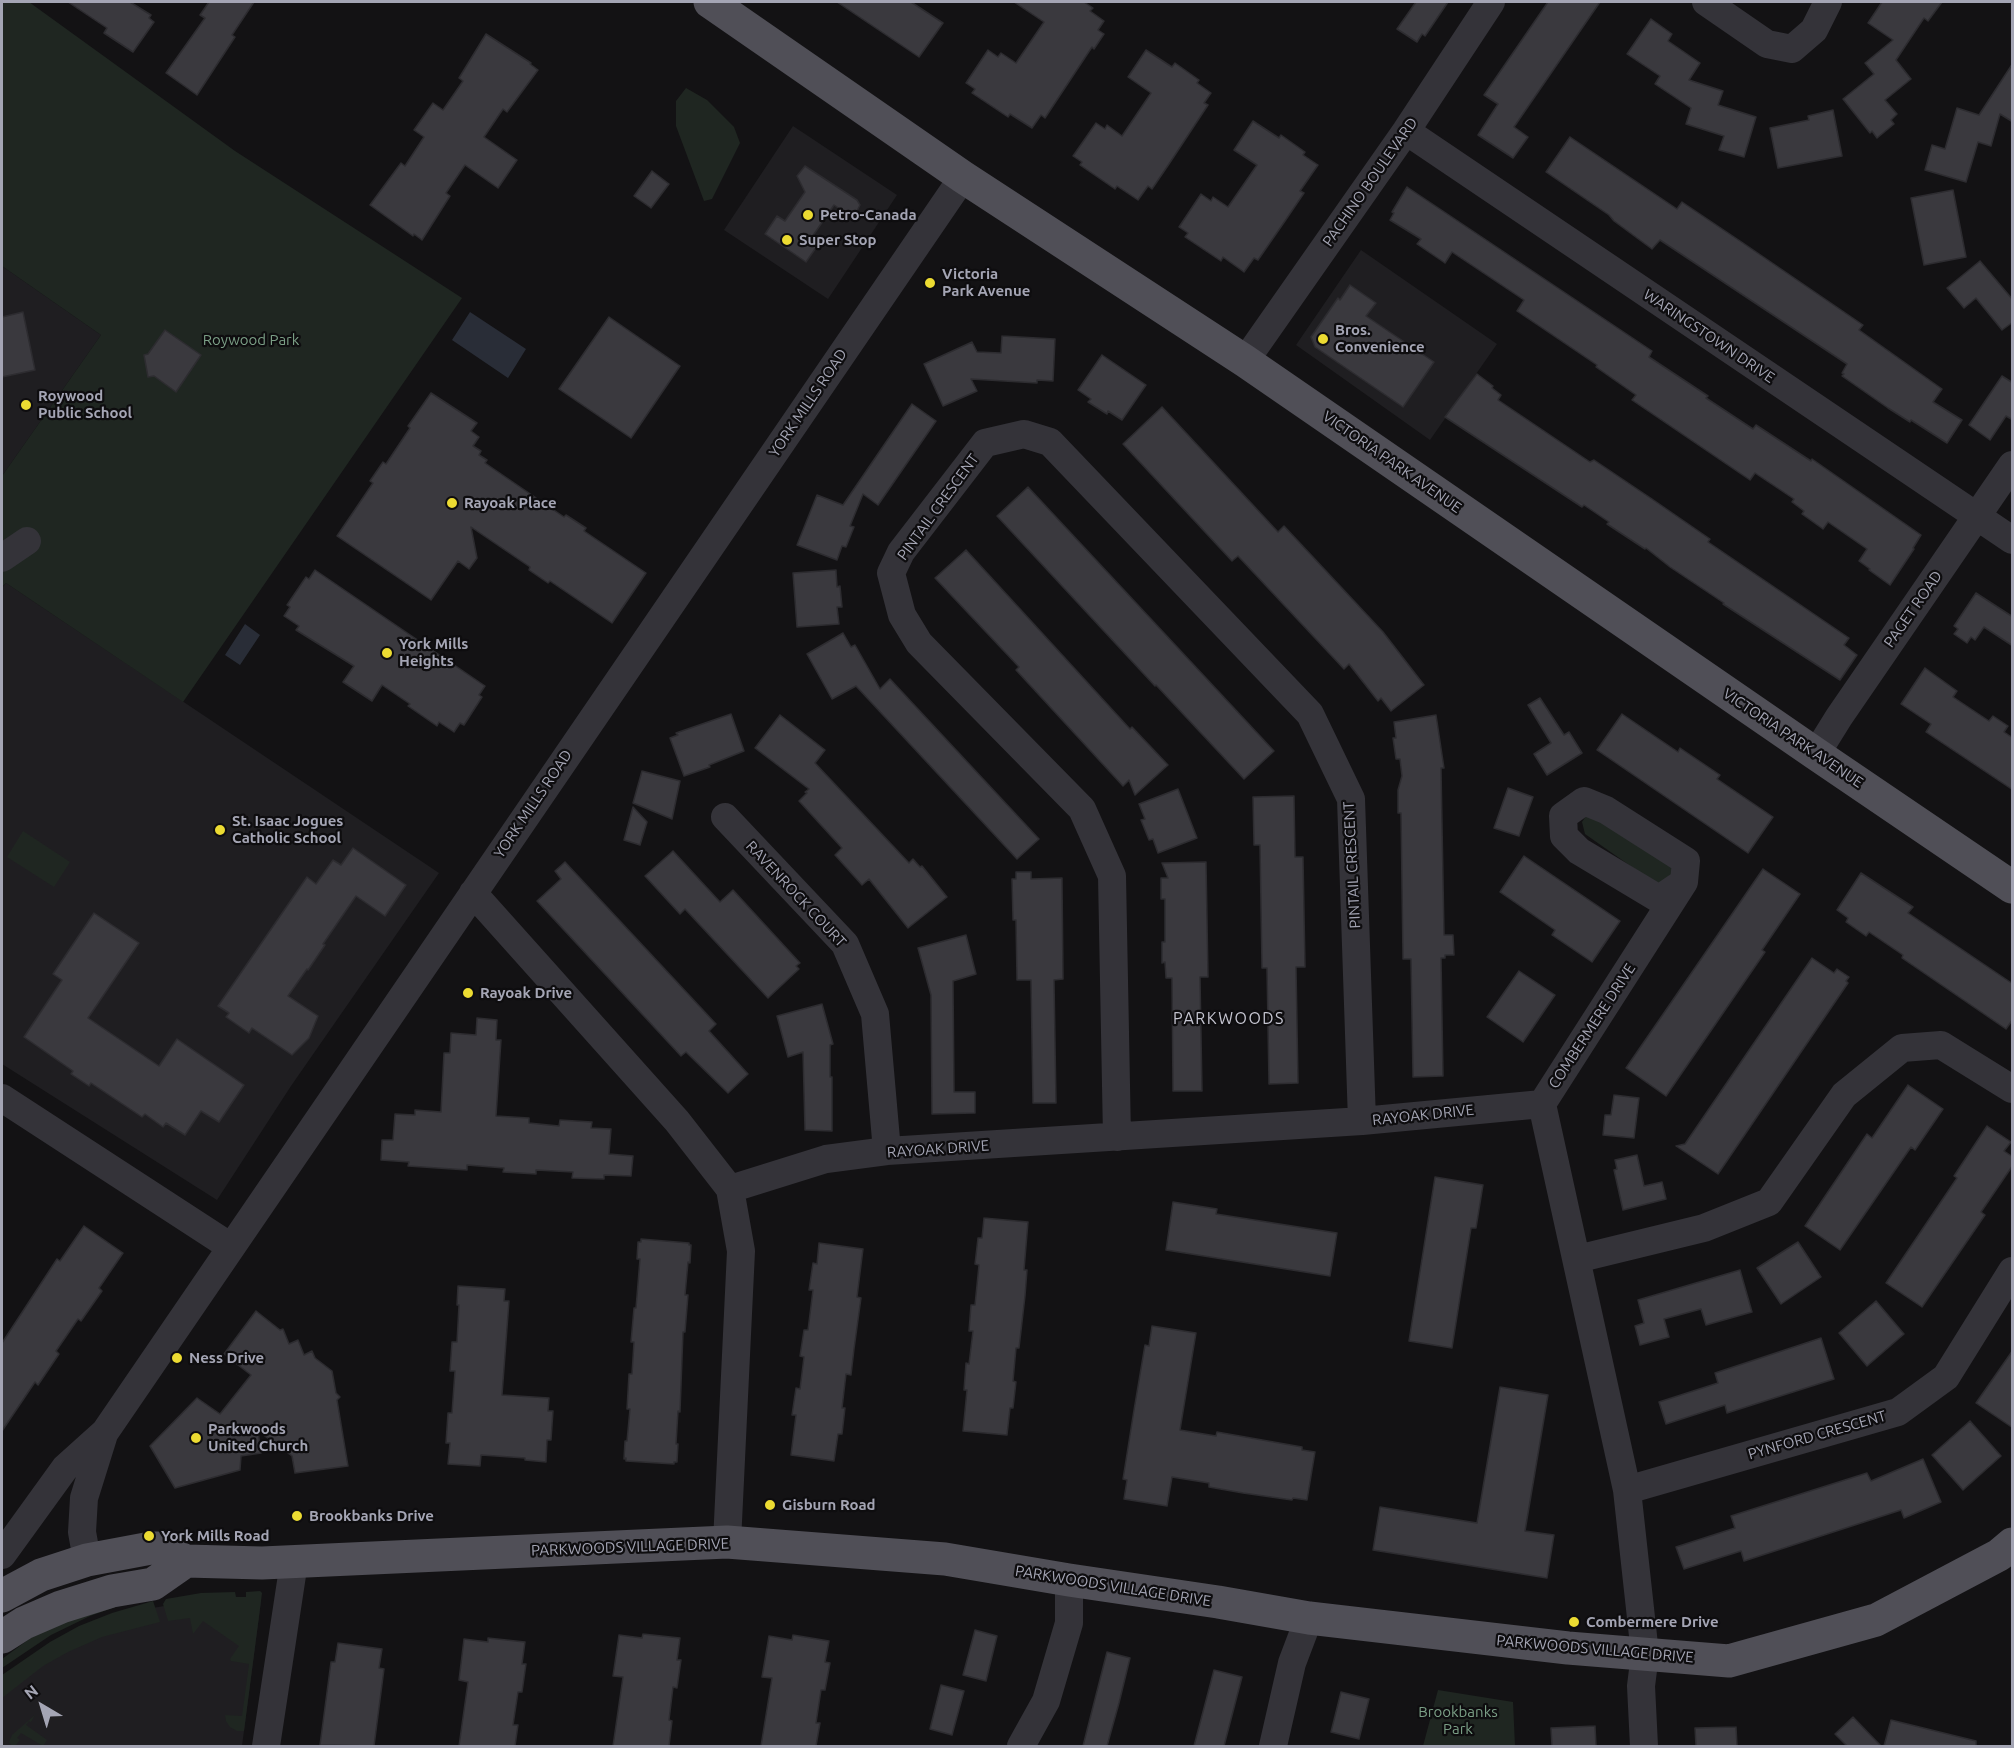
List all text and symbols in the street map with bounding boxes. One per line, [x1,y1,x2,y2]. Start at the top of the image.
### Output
street label: PACHINO BOULEVARD [1319,114,1421,250]
place label: Petro-Canada [820,206,917,224]
marker: Petro-Canada [801,208,815,222]
place label: Super Stop [799,231,876,249]
marker: Super Stop [780,233,794,247]
place label: Victoria Park Avenue [942,265,1030,300]
marker: Victoria Park Avenue [923,276,937,290]
street label: WARINGSTOWN DRIVE [1640,285,1778,387]
place label: Bros. Convenience [1335,321,1425,356]
park label: Roywood Park [203,331,299,349]
marker: Bros. Convenience [1316,332,1330,346]
street label: YORK MILLS ROAD [765,345,851,461]
place label: Roywood Public School [38,387,132,422]
marker: Roywood Public School [19,398,33,412]
street label: VICTORIA PARK AVENUE [1319,407,1465,517]
street label: PINTAIL CRESCENT [893,450,983,564]
place label: Rayoak Place [464,494,557,512]
marker: Rayoak Place [445,496,459,510]
street label: PAGET ROAD [1880,567,1946,651]
place label: York Mills Heights [399,635,468,670]
marker: York Mills Heights [380,646,394,660]
street label: VICTORIA PARK AVENUE [1719,684,1867,792]
street label: YORK MILLS ROAD [490,746,576,862]
street label: PINTAIL CRESCENT [1340,801,1364,929]
place label: St. Isaac Jogues Catholic School [232,812,343,847]
marker: St. Isaac Jogues Catholic School [213,823,227,837]
street label: RAVENROCK COURT [742,837,850,951]
street label: COMBERMERE DRIVE [1545,960,1639,1092]
place label: Rayoak Drive [480,984,572,1002]
marker: Rayoak Drive [461,986,475,1000]
district label: PARKWOODS [1173,1009,1285,1029]
street label: RAYOAK DRIVE [1371,1101,1475,1129]
street label: RAYOAK DRIVE [886,1136,990,1162]
place label: Ness Drive [189,1349,264,1367]
marker: Ness Drive [170,1351,184,1365]
street label: PYNFORD CRESCENT [1746,1407,1888,1463]
place label: Parkwoods United Church [208,1420,308,1455]
marker: Parkwoods United Church [189,1431,203,1445]
place label: Gisburn Road [782,1496,876,1514]
marker: Gisburn Road [763,1498,777,1512]
place label: Brookbanks Drive [309,1507,434,1525]
marker: Brookbanks Drive [290,1509,304,1523]
place label: York Mills Road [161,1527,270,1545]
marker: York Mills Road [142,1529,156,1543]
street label: PARKWOODS VILLAGE DRIVE [531,1535,729,1559]
street label: PARKWOODS VILLAGE DRIVE [1014,1562,1212,1610]
place label: Combermere Drive [1586,1613,1719,1631]
marker: Combermere Drive [1567,1615,1581,1629]
street label: PARKWOODS VILLAGE DRIVE [1496,1631,1694,1667]
north arrow [12,1676,72,1736]
text: N [21,1681,41,1703]
park label: Brookbanks Park [1418,1703,1498,1738]

